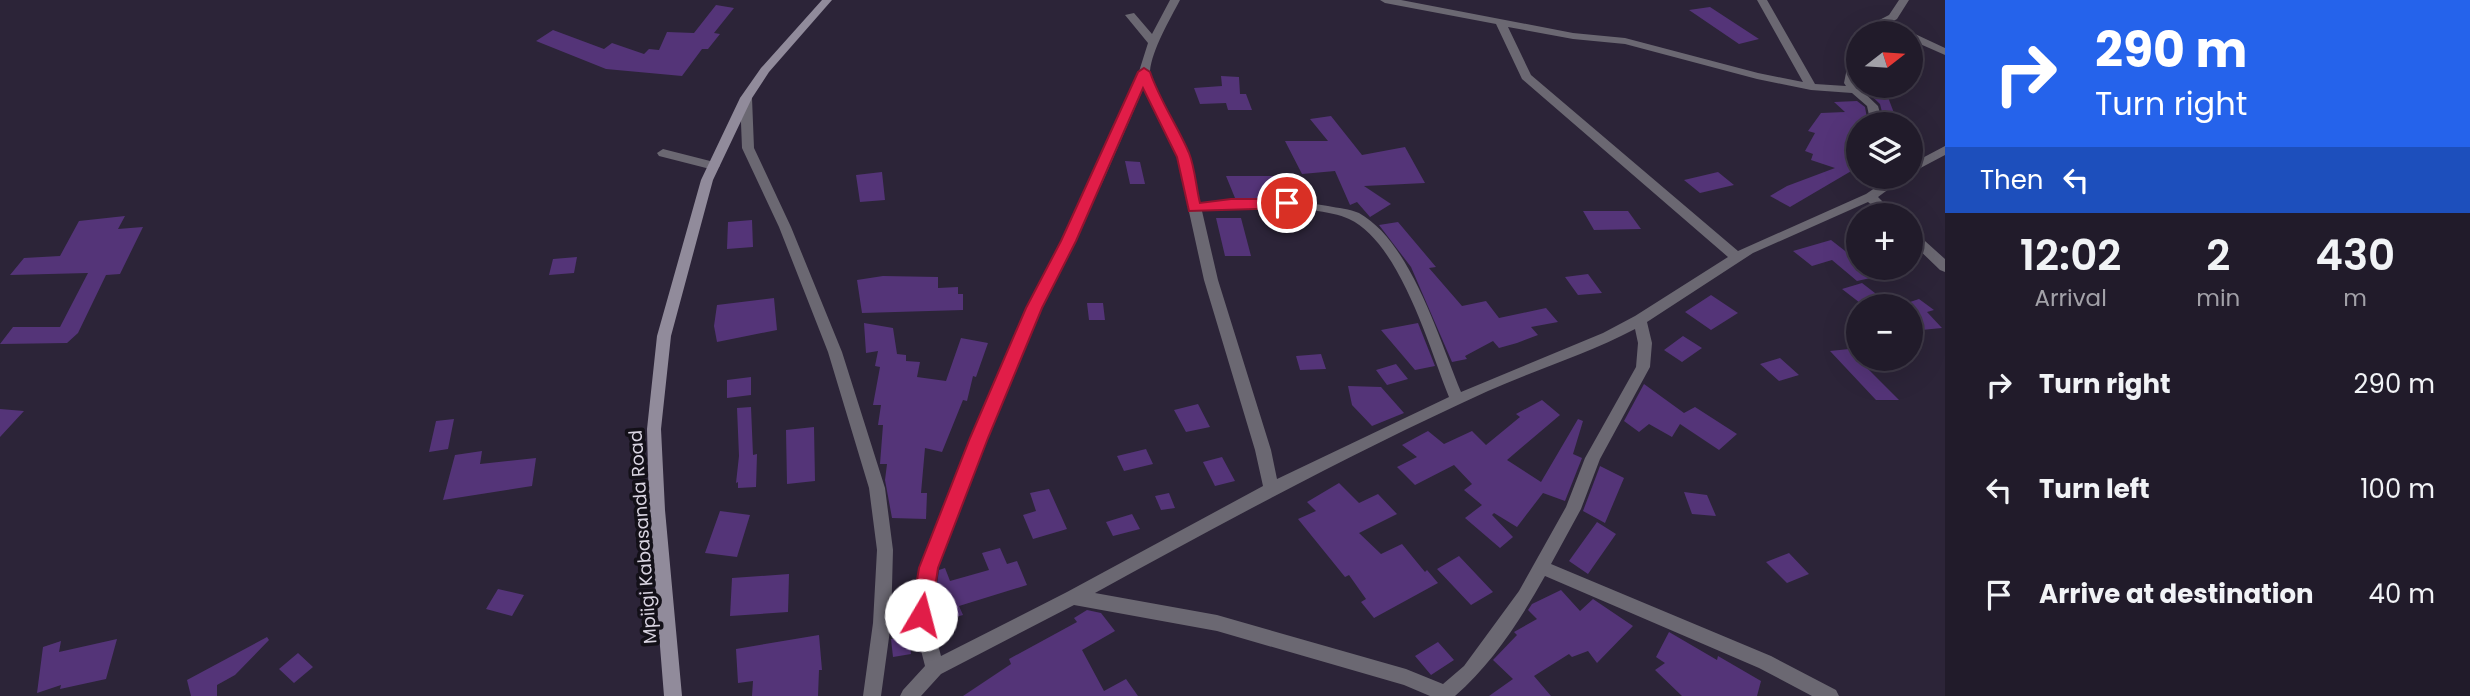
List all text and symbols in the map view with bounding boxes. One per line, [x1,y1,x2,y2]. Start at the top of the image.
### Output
text: 290 m [2095,16,2247,84]
north arrow [1846,21,1923,98]
map controls [1846,21,1923,371]
icon: right [1980,28,2071,119]
text: Turn right [2095,81,2247,126]
button: layers [1846,112,1923,189]
icon: left [2057,161,2095,199]
text: Then [1980,162,2043,198]
pin [1257,173,1317,233]
icon: arrive [1268,184,1306,222]
button: + [1846,203,1923,280]
text: 12:02 [2020,226,2121,285]
text: 2 [2206,226,2230,285]
text: 430 [2315,226,2395,285]
text: Arrival [2034,282,2107,314]
text: min [2196,282,2240,314]
text: m [2343,282,2367,314]
button: − [1846,294,1923,371]
icon: right [1980,366,2018,404]
text: Turn right [2039,366,2171,402]
text: 290 m [2354,366,2435,402]
street label: Mpiigi Kabasanda Road [623,429,662,645]
icon: left [1980,471,2018,509]
text: Turn left [2039,471,2150,507]
text: 100 m [2360,471,2435,507]
icon: arrive [1980,576,2018,614]
text: Arrive at destination [2039,576,2314,612]
text: 40 m [2369,576,2435,612]
position arrow [884,578,958,652]

